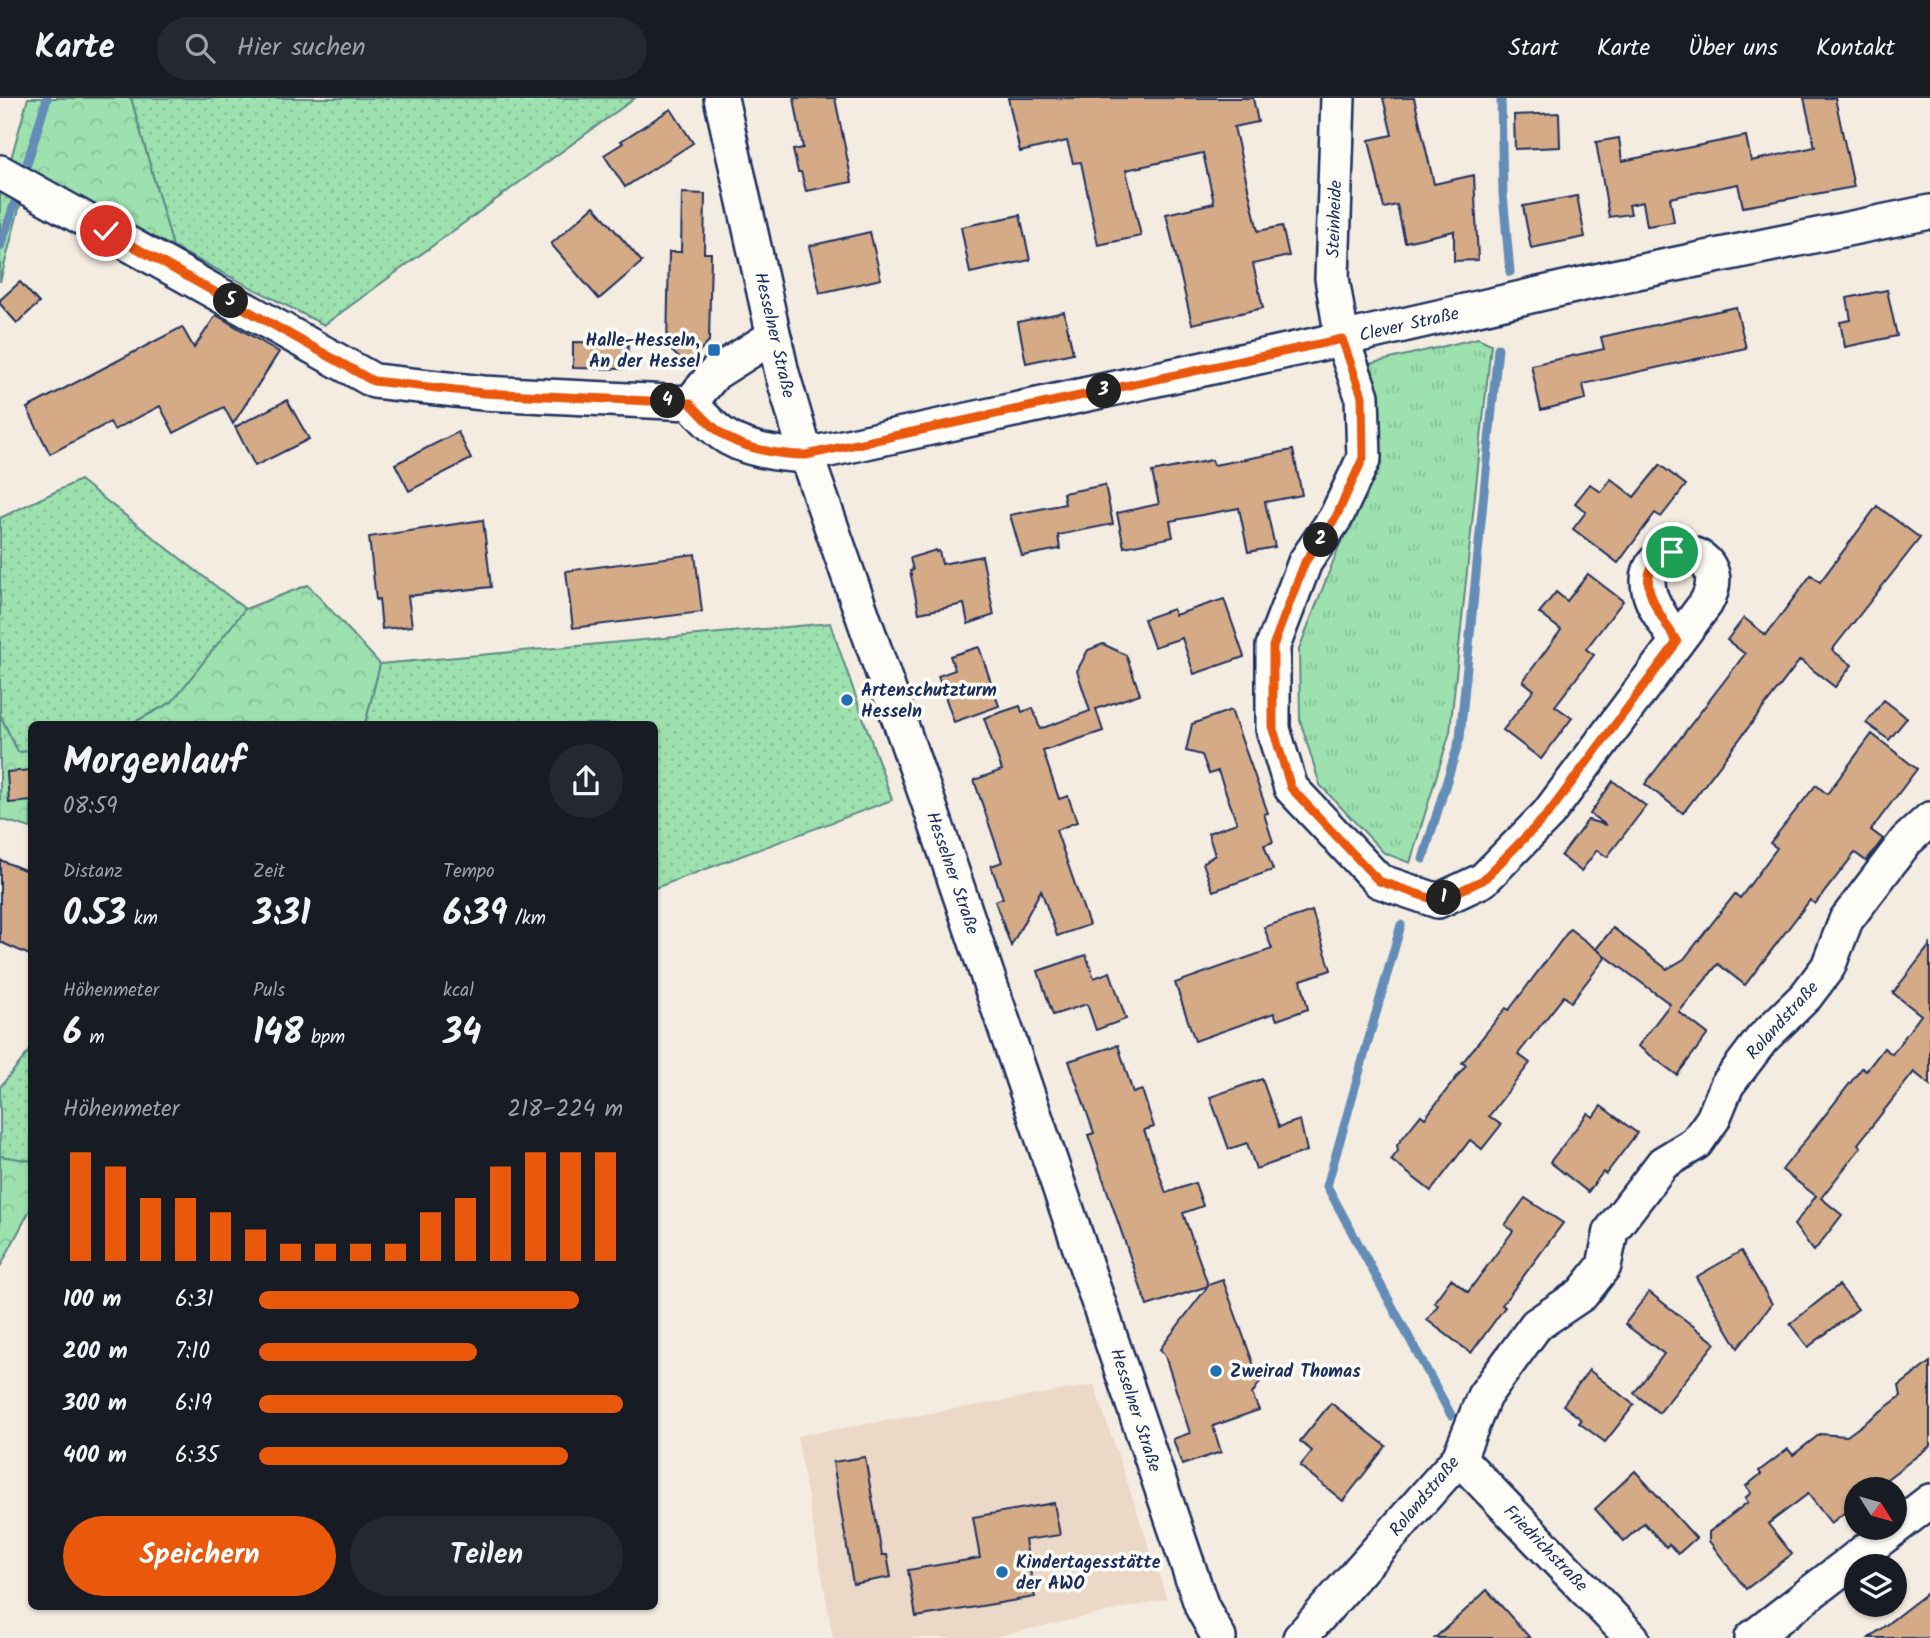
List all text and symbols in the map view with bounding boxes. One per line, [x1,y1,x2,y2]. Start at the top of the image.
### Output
search box [157,17,647,80]
text: Karte [35,22,115,75]
text: Hier suchen [237,27,366,69]
icon: search [181,29,219,67]
text: Start [1508,29,1559,68]
text: Karte [1597,29,1650,68]
text: Über uns [1688,29,1778,68]
text: Kontakt [1816,29,1895,68]
street label: Steinheide [1320,180,1351,258]
pin [76,201,136,261]
icon: check [87,212,125,250]
street label: Hesselner Straße [745,270,802,401]
pin: 5 [214,284,248,318]
text: 5 [226,285,235,315]
street label: Clever Straße [1357,300,1462,351]
place label: Halle-Hesseln, An der Hessel [586,327,700,377]
marker: Halle-Hesseln, An der Hessel [706,342,722,358]
pin: 3 [1086,374,1122,408]
text: 3 [1098,375,1109,405]
pin: 4 [650,384,686,418]
text: 4 [662,385,673,415]
pin: 2 [1304,522,1338,558]
pin [1642,522,1702,582]
text: 2 [1315,524,1326,554]
icon: arrive [1653,533,1691,571]
place label: Artenschutzturm Hesseln [861,677,997,727]
marker: Artenschutzturm Hesseln [839,692,855,708]
text: Morgenlauf [63,733,245,793]
button: share [549,744,623,818]
text: 08:59 [63,789,118,825]
street label: Hesselner Straße [917,808,986,939]
text: Distanz [63,857,123,887]
text: Zeit [253,857,285,887]
text: Tempo [443,857,495,887]
pin: 1 [1426,880,1462,916]
text: 1 [1441,882,1446,912]
text: 0.53 [63,887,126,943]
text: 3:31 [253,887,310,943]
text: 6:39 [443,887,507,943]
text: km [126,904,158,934]
text: /km [507,904,546,934]
street label: Rolandstraße [1740,975,1827,1067]
text: Höhenmeter [63,976,159,1006]
text: Puls [253,976,285,1006]
text: kcal [443,976,474,1006]
text: 6 [63,1006,82,1062]
text: 148 [253,1006,303,1062]
text: 34 [443,1006,481,1062]
text: m [82,1023,105,1053]
text: bpm [303,1023,345,1053]
text: Höhenmeter [63,1092,179,1128]
text: 218–224 m [508,1092,623,1128]
text: 100 m [63,1282,121,1318]
text: 6:31 [175,1282,214,1318]
text: 200 m [63,1334,128,1370]
text: 7:10 [175,1334,210,1370]
street label: Hesselner Straße [1101,1345,1168,1476]
place label: Zweirad Thomas [1230,1358,1361,1387]
marker: Zweirad Thomas [1208,1363,1224,1379]
text: 300 m [63,1386,127,1422]
text: 6:19 [175,1386,212,1422]
text: 400 m [63,1438,127,1474]
text: 6:35 [175,1438,219,1474]
street label: Rolandstraße [1383,1450,1468,1544]
north arrow [1844,1477,1908,1540]
map controls [1844,1477,1907,1617]
street label: Friedrichstraße [1495,1499,1594,1600]
button: Speichern [63,1516,336,1596]
button: Teilen [350,1516,623,1596]
place label: Kindertagesstätte der AWO [1016,1549,1161,1599]
button: layers [1844,1554,1907,1617]
marker: Kindertagesstätte der AWO [994,1564,1010,1580]

